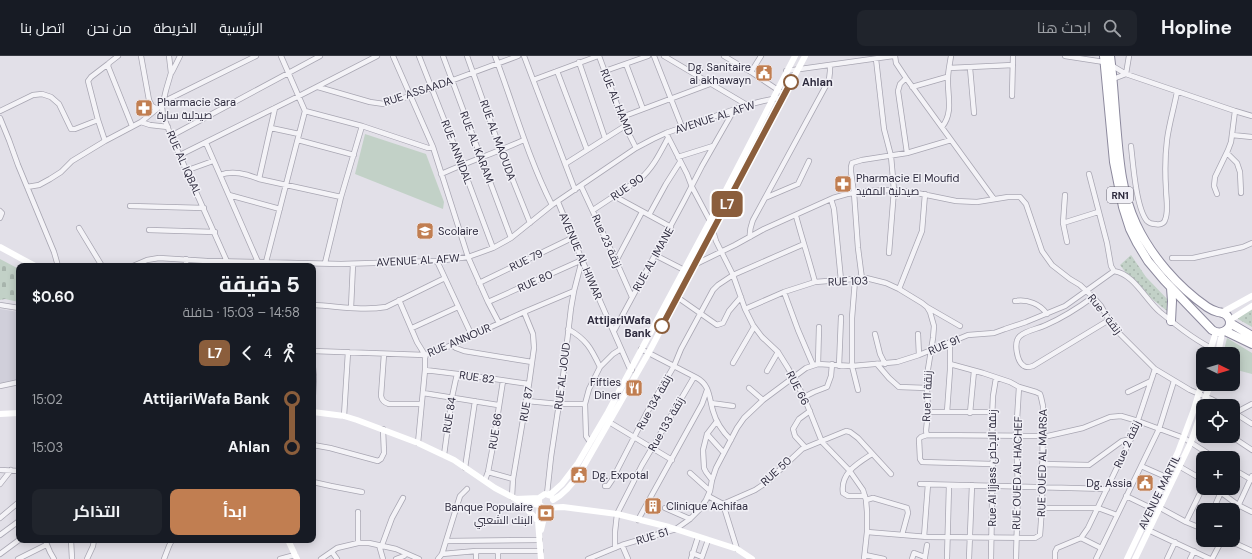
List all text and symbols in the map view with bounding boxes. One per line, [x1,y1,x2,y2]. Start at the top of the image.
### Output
search box [857,10,1137,46]
text: Hopline [1161,15,1232,40]
icon: search [1101,17,1123,39]
text: ابحث هنا [1037,18,1091,38]
text: اتصل بنا [20,19,65,37]
text: من نحن [87,19,131,37]
text: الخريطة [153,19,197,37]
text: الرئيسية [219,19,263,37]
place label: Dg. Sanitaire al akhawayn [688,60,751,87]
public building icon: Dg. Sanitaire al akhawayn [754,63,774,83]
street label: RUE AL HAMD [597,67,637,138]
street label: RUE ASSAADA [382,73,454,109]
marker: Ahlan [783,74,799,90]
place label: Ahlan [802,75,833,89]
place label: Pharmacie Sara صيدلية سارة [157,95,236,122]
street label: AVENUE AL AFW [673,97,757,137]
pharmacy icon: Pharmacie Sara صيدلية سارة [134,98,154,118]
street label: RUE AL MAOUDA [477,98,519,182]
street label: RUE AL KARAM [457,109,497,185]
street label: RUE ANNIDAL [438,118,476,186]
street label: RUE AL IQBAL [163,128,205,198]
street label: RUE 90 [608,171,646,203]
place label: Pharmacie El Moufid صيدلية المفيد [856,171,960,198]
pharmacy icon: Pharmacie El Moufid صيدلية المفيد [833,174,853,194]
road number: RN1 [1107,187,1133,203]
line badge: L7 [709,191,745,217]
text: L7 [720,195,734,213]
street label: AVENUE AL HIWAR [556,210,606,302]
street label: Rue 23 زنقة [589,212,625,270]
school or university icon: Scolaire [415,221,435,241]
place label: Scolaire [438,224,478,238]
street label: RUE AL IMANE [629,224,677,294]
street label: RUE 79 [507,246,545,274]
street label: AVENUE AL AFW [376,251,460,269]
street label: RUE 80 [515,267,555,295]
text: 5 دقيقة [219,270,300,299]
street label: RUE 103 [828,273,868,289]
text: $0.60 [32,287,74,307]
street label: Rue 1 زنقة [1085,291,1125,337]
text: 14:58 – 15:03 · حافلة [183,304,300,321]
place label: AttijariWafa Bank [587,313,652,340]
marker: AttijariWafa Bank [654,318,670,334]
street label: RUE ANNOUR [425,320,493,360]
street label: RUE 91 [926,332,962,358]
street label: RUE AL JOUD [551,341,573,410]
icon: back [236,342,258,364]
icon: walk [278,342,300,364]
text: L7 [207,344,222,362]
text: 4 [264,345,272,362]
north arrow [1196,347,1240,391]
map controls [1196,347,1240,547]
street label: RUE 82 [458,368,496,386]
street label: RUE 66 [783,368,813,408]
street label: Rue 11 زنقة [919,370,935,422]
street label: Rue 134 زنقة [633,372,675,432]
place label: Fifties Diner [590,375,621,402]
restaurant icon: Fifties Diner [624,378,644,398]
street label: RUE 87 [516,385,536,423]
text: AttijariWafa Bank [143,389,270,409]
text: 15:02 [32,391,63,408]
street label: Rue 133 زنقة [645,394,687,454]
street label: RUE 84 [439,396,459,434]
button: locate [1196,399,1240,443]
street label: Rue Al Ijjass زنقة الإجاص [985,409,999,527]
street label: RUE OUED AL MARSA [1034,409,1050,517]
street label: RUE 86 [485,412,505,450]
street label: RUE OUED AL HACHEF [1009,416,1025,530]
street label: Rue 2 زنقة [1110,418,1144,470]
text: Ahlan [228,437,270,457]
text: 15:03 [32,439,63,456]
button: + [1196,451,1240,495]
street label: AVENUE MARTIL [1135,452,1183,532]
street label: RUE 50 [758,453,794,489]
public building icon: Dg. Expotal [569,465,589,485]
place label: Dg. Expotal [592,468,648,482]
public building icon: Dg. Assia [1135,473,1155,493]
place label: Dg. Assia [1086,476,1132,490]
button: التذاكر [32,489,162,535]
button: ابدأ [170,489,300,535]
building icon: Clinique Achifaa [643,496,663,516]
place label: Clinique Achifaa [666,499,748,513]
place label: Banque Populaire البنك الشعبي [445,500,533,529]
bank icon: Banque Populaire البنك الشعبي [536,503,556,523]
button: − [1196,503,1240,547]
street label: RUE 51 [634,524,670,548]

